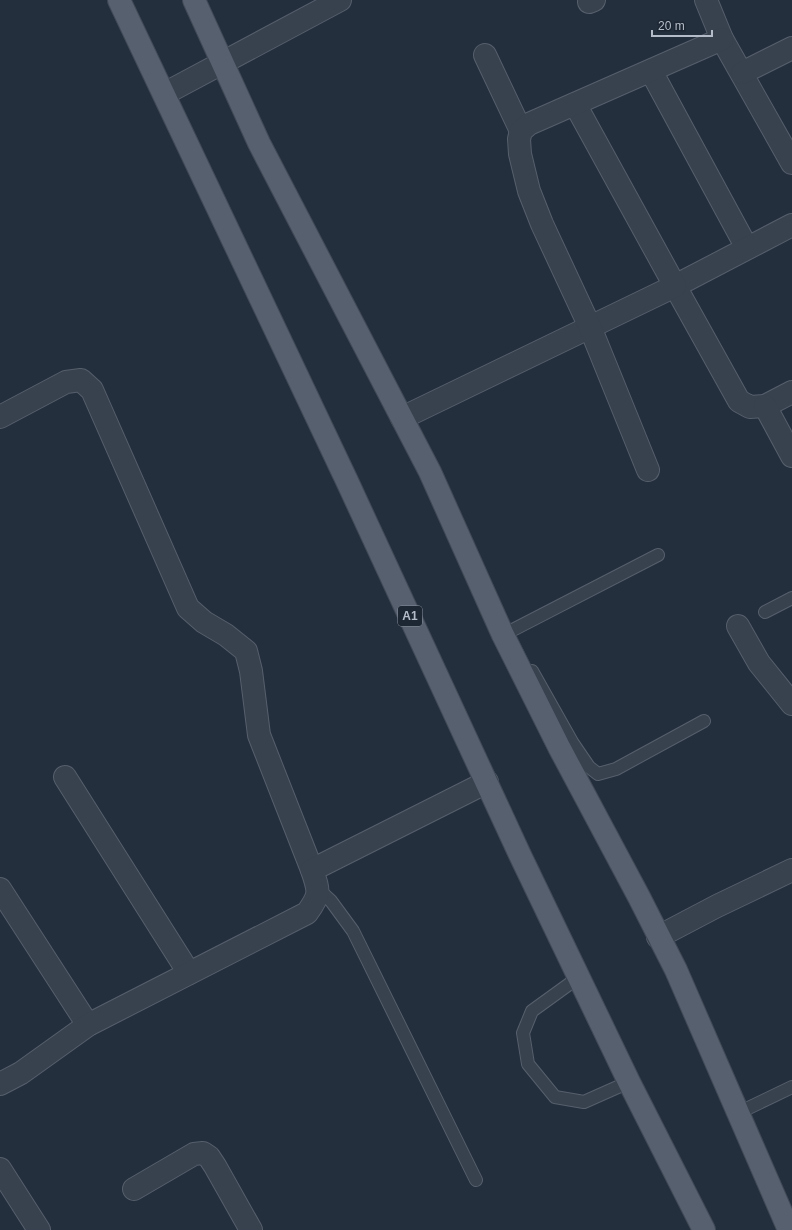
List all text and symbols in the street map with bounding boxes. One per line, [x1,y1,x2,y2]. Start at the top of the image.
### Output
scale bar [652,12,712,38]
text: 20 m [658,19,685,33]
road number: A1 [398,606,422,626]

